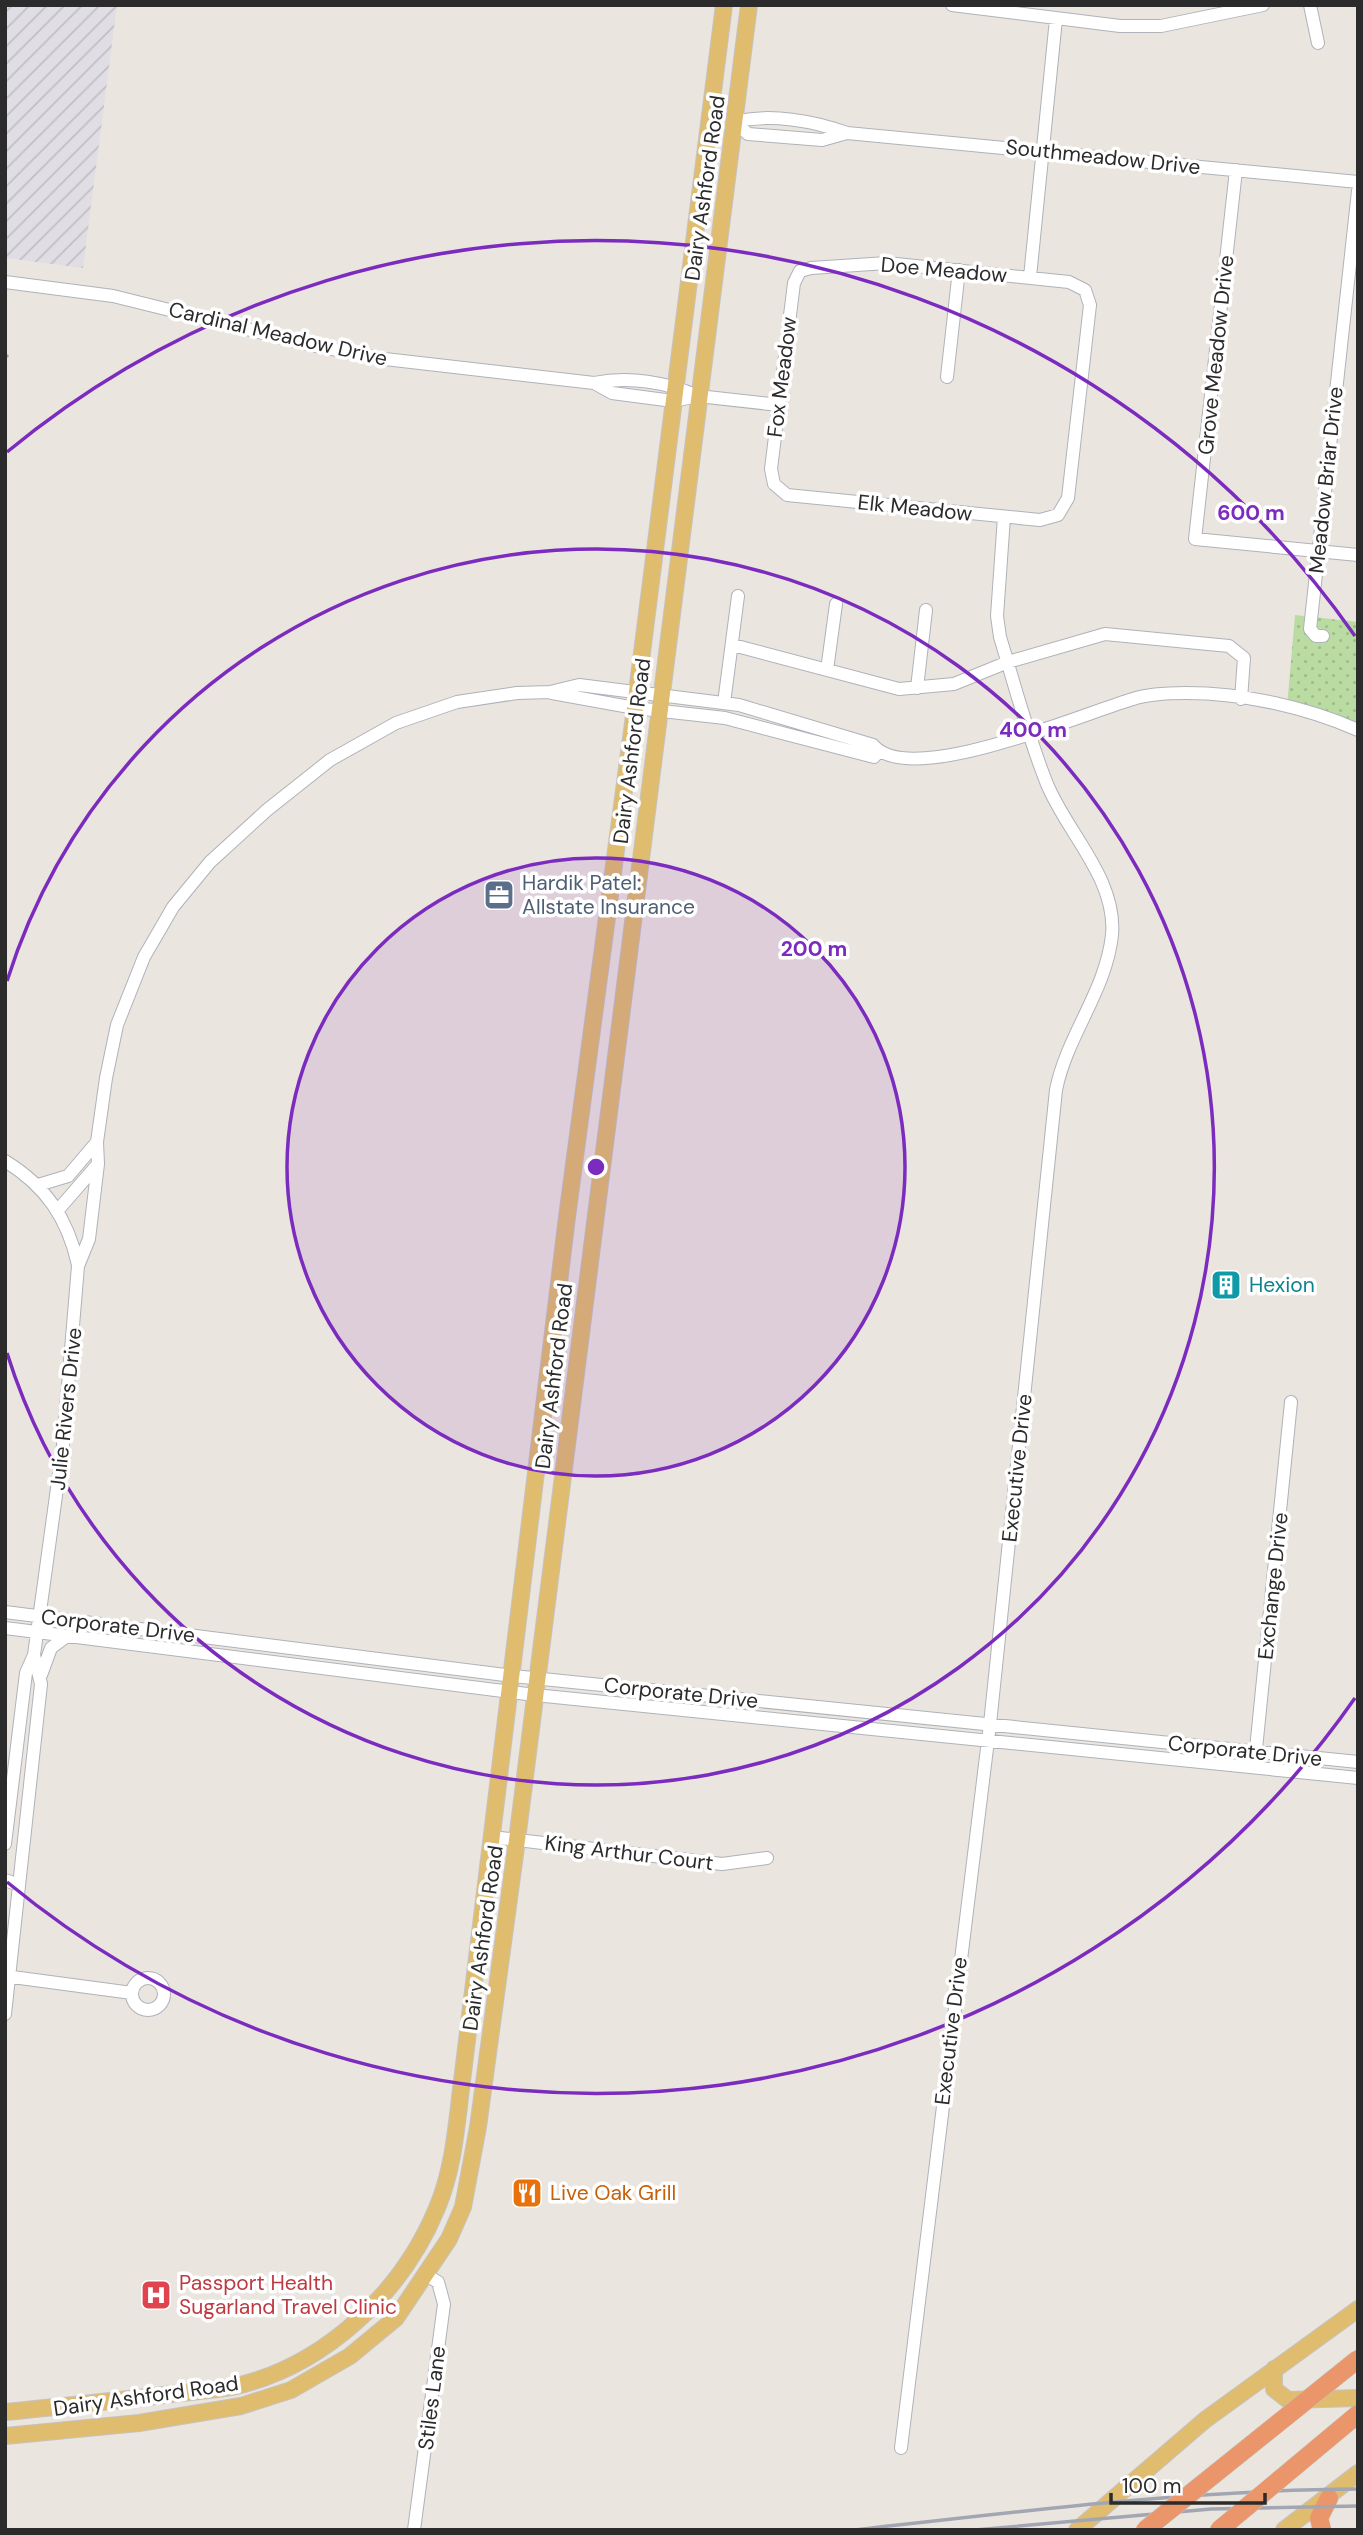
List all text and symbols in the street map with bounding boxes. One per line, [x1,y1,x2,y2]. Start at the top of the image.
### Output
street label: Dairy Ashford Road [678,94,732,282]
street label: Southmeadow Drive [1004,133,1202,181]
street label: Doe Meadow [880,251,1008,289]
street label: Grove Meadow Drive [1192,254,1240,456]
street label: Cardinal Meadow Drive [166,295,390,373]
street label: Fox Meadow [761,315,803,439]
street label: Meadow Briar Drive [1302,385,1350,575]
street label: Elk Meadow [856,488,974,528]
text: 600 m [1217,499,1285,527]
street label: Dairy Ashford Road [607,657,657,845]
text: 400 m [999,716,1067,744]
place label: Hardik Patel: Allstate Insurance [522,869,695,921]
office icon: Hardik Patel: Allstate Insurance [482,878,516,912]
text: 200 m [781,935,847,963]
centre of rings [584,1155,608,1179]
building icon: Hexion [1209,1268,1243,1302]
place label: Hexion [1249,1271,1315,1299]
street label: Dairy Ashford Road [529,1282,579,1470]
street label: Julie Rivers Drive [44,1326,88,1492]
street label: Executive Drive [995,1392,1039,1543]
street label: Exchange Drive [1251,1511,1295,1661]
street label: Corporate Drive [39,1603,197,1649]
street label: Corporate Drive [602,1671,760,1715]
street label: Corporate Drive [1166,1729,1324,1773]
street label: King Arthur Court [543,1829,715,1877]
street label: Dairy Ashford Road [456,1844,510,2032]
street label: Executive Drive [928,1955,974,2107]
restaurant icon: Live Oak Grill [510,2176,544,2210]
place label: Live Oak Grill [550,2179,676,2207]
place label: Passport Health Sugarland Travel Clinic [179,2269,397,2321]
hospital icon: Passport Health Sugarland Travel Clinic [139,2278,173,2312]
street label: Stiles Lane [412,2344,452,2452]
street label: Dairy Ashford Road [52,2369,240,2423]
scale bar [1111,2462,1265,2506]
text: 100 m [1122,2472,1182,2500]

